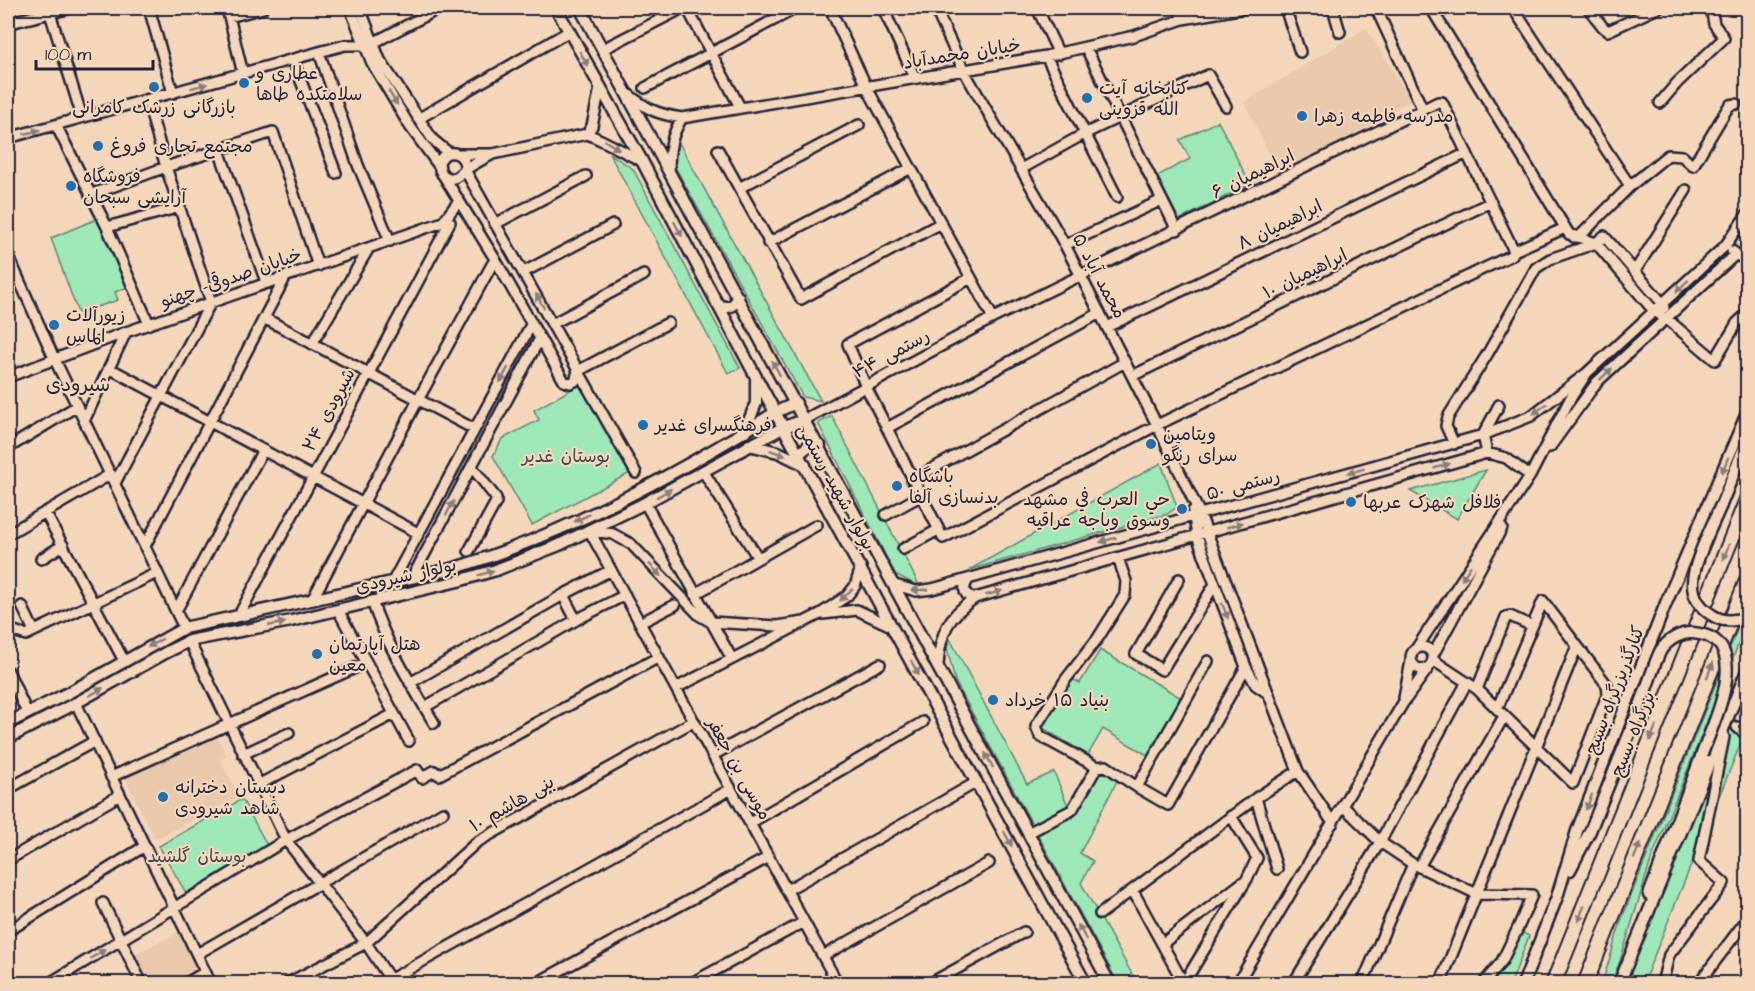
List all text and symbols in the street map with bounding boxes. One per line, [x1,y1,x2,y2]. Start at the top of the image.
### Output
street label: خیابان محمدآباد [902,32,1022,76]
scale bar [36,33,153,71]
text: 100 m [45,42,91,67]
one-way arrow [578,51,589,67]
place label: عطاری و سلامتکده طاها [254,61,362,107]
marker: عطاری و سلامتکده طاها [237,76,251,90]
place label: کتابخانه آیت الله قزوینی [1099,76,1189,122]
marker: بازرگانی زرشک کامرانی [147,80,161,94]
one-way arrow [190,81,208,90]
one-way arrow [388,90,399,106]
marker: کتابخانه آیت الله قزوینی [1080,91,1094,105]
place label: بازرگانی زرشک کامرانی [72,95,236,120]
place label: مدرسه فاطمه زهرا [1314,104,1453,129]
marker: مدرسه فاطمه زهرا [1295,109,1309,123]
one-way arrow [23,127,41,136]
place label: مجتمع تجاری فروغ [110,134,253,159]
marker: مجتمع تجاری فروغ [91,139,105,153]
one-way arrow [603,139,619,151]
street label: ابراهیمیان ۶ [1207,143,1299,205]
place label: فروشگاه آرایشی سبحان [83,164,187,210]
marker: فروشگاه آرایشی سبحان [64,179,78,193]
street label: ابراهیمیان ۸ [1233,194,1327,256]
one-way arrow [673,221,683,238]
street label: محمد آباد ۵ [1066,229,1132,323]
street label: خیابان صدوقی- چهنو [156,242,305,314]
street label: ابراهیمیان ۱۰ [1258,243,1352,305]
one-way arrow [1675,279,1690,292]
one-way arrow [535,292,545,309]
place label: زیورآلات الماس [66,303,125,349]
marker: زیورآلات الماس [47,318,61,332]
street label: رستمی ۴۴ [848,323,934,385]
one-way arrow [771,360,782,376]
street label: شیرودی ۲۴ [297,364,361,456]
one-way arrow [499,366,509,383]
one-way arrow [1599,367,1614,381]
district label: شیرودی [46,371,110,399]
one-way arrow [1533,402,1548,414]
place label: فرهنگسرای غدیر [653,413,772,438]
marker: فرهنگسرای غدیر [636,418,650,432]
street label: بولوار شهید رستمی [791,419,881,555]
place label: ویتامین سرای رنگو [1161,422,1237,468]
marker: ویتامین سرای رنگو [1144,437,1158,451]
park label: بوستان غدیر [520,444,610,469]
one-way arrow [769,449,787,459]
one-way arrow [1720,457,1730,475]
one-way arrow [1434,461,1452,470]
street label: رستمی ۵۰ [1203,463,1283,507]
place label: باشگاه بدنسازی آلفا [909,464,998,510]
one-way arrow [1347,466,1365,476]
marker: باشگاه بدنسازی آلفا [890,479,904,493]
place label: حي العرب في مشهد وسوق وباجه عراقيه [1023,487,1170,533]
one-way arrow [656,488,673,498]
place label: فلافل شهرک عربها [1363,490,1501,515]
marker: فلافل شهرک عربها [1344,495,1358,509]
one-way arrow [444,499,454,517]
marker: حي العرب في مشهد وسوق وباجه عراقيه [1175,502,1189,516]
one-way arrow [573,513,590,523]
one-way arrow [1226,520,1244,529]
one-way arrow [1099,536,1117,545]
one-way arrow [1721,543,1731,561]
street label: بولوار شیرودی [353,552,459,600]
one-way arrow [648,562,662,577]
one-way arrow [1461,565,1472,581]
one-way arrow [478,568,496,577]
one-way arrow [910,585,929,594]
one-way arrow [839,588,854,602]
one-way arrow [985,588,1003,597]
one-way arrow [1221,602,1231,620]
one-way arrow [267,619,286,628]
street label: کنارگذربزرگراه بسیج [1581,623,1649,757]
place label: هتل آپارتمان معین [329,632,421,678]
one-way arrow [147,638,163,649]
marker: هتل آپارتمان معین [310,647,324,661]
one-way arrow [910,659,920,676]
one-way arrow [1706,661,1715,679]
one-way arrow [88,687,105,697]
place label: بنیاد ۱۵ خرداد [1005,688,1109,713]
street label: بزرگراه بسیج [1606,688,1660,780]
marker: بنیاد ۱۵ خرداد [986,693,1000,707]
street label: موسی بن جعفر [700,712,777,824]
one-way arrow [1648,724,1658,742]
one-way arrow [984,752,994,769]
street label: بنی هاشم ۱۰ [465,770,559,839]
place label: دبستان دخترانه شاهد شیرودی [175,775,286,821]
marker: دبستان دخترانه شاهد شیرودی [156,790,170,804]
one-way arrow [1583,793,1593,811]
one-way arrow [1003,831,1013,848]
one-way arrow [1633,842,1642,860]
park label: بوستان گلشید [147,844,247,869]
one-way arrow [1575,905,1585,923]
one-way arrow [1077,923,1087,940]
one-way arrow [90,949,107,959]

